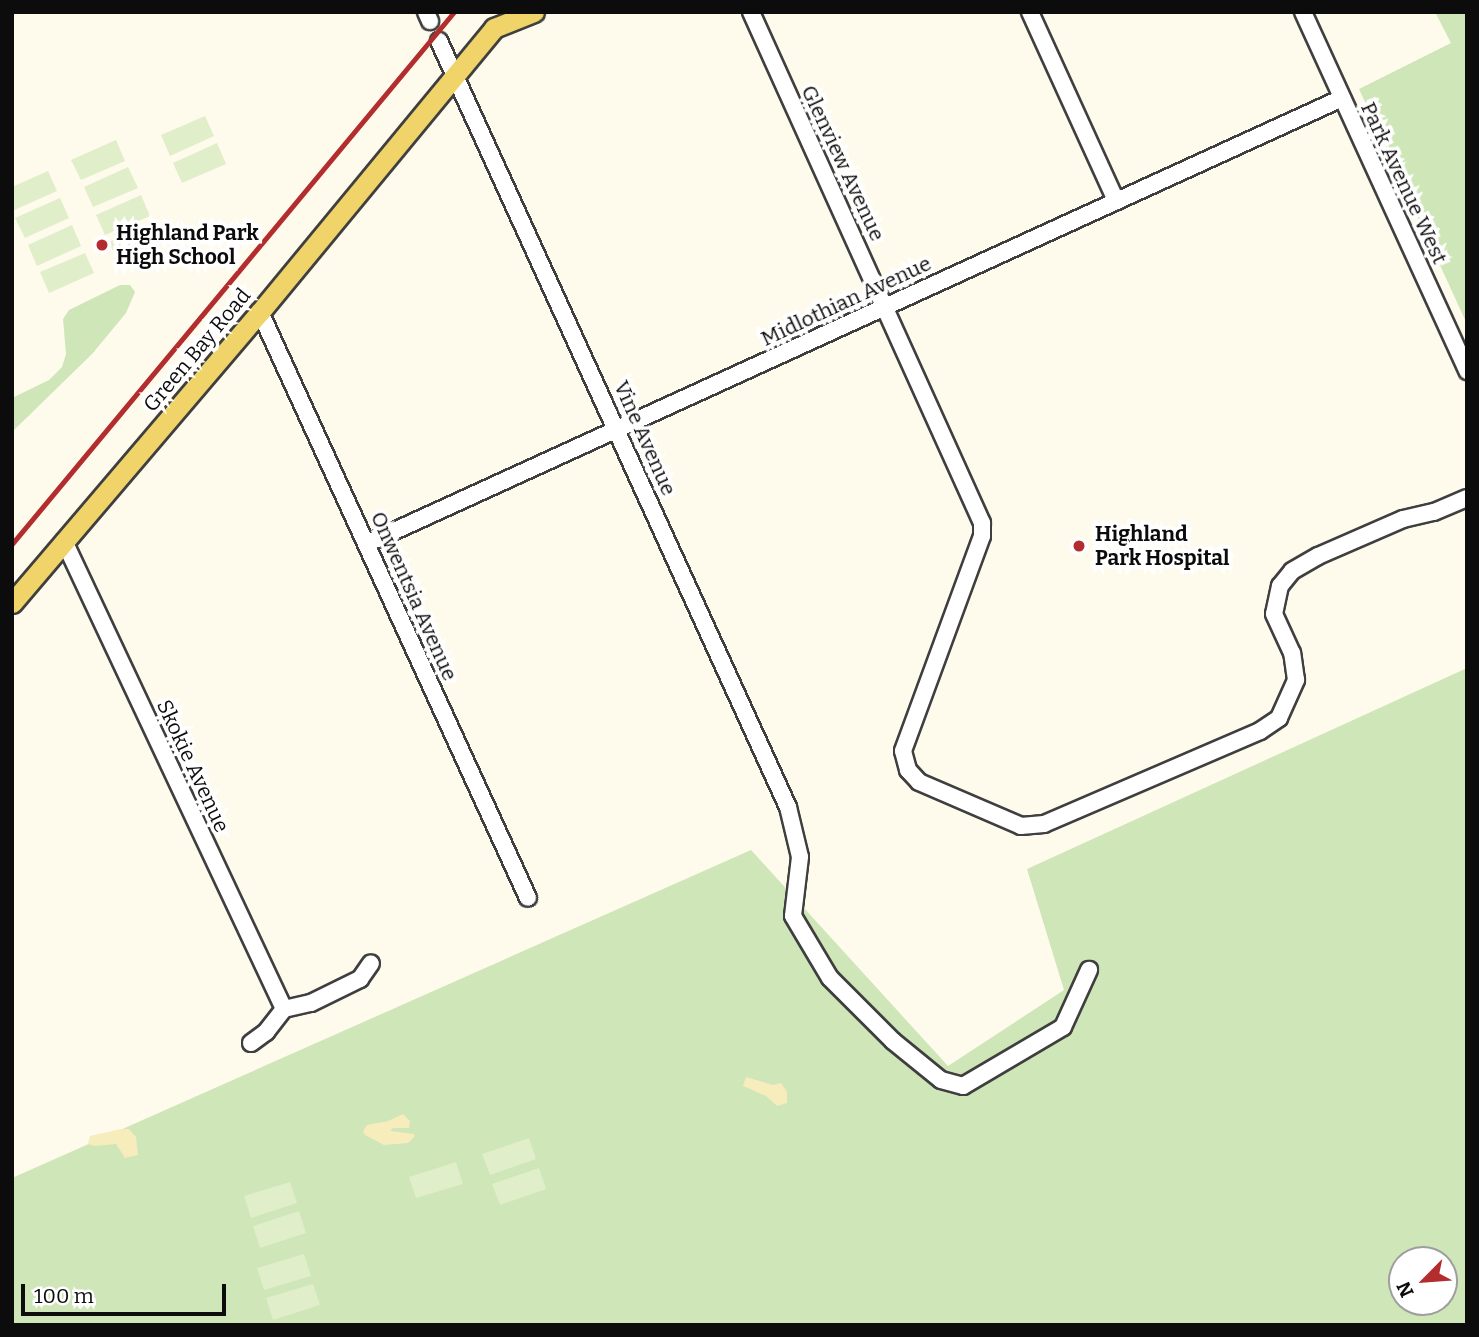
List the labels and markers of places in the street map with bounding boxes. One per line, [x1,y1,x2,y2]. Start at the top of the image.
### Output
place label: Highland Park High School [116,220,259,270]
marker: Highland Park High School [94,237,110,253]
place label: Highland Park Hospital [1095,521,1230,571]
marker: Highland Park Hospital [1069,536,1089,556]

